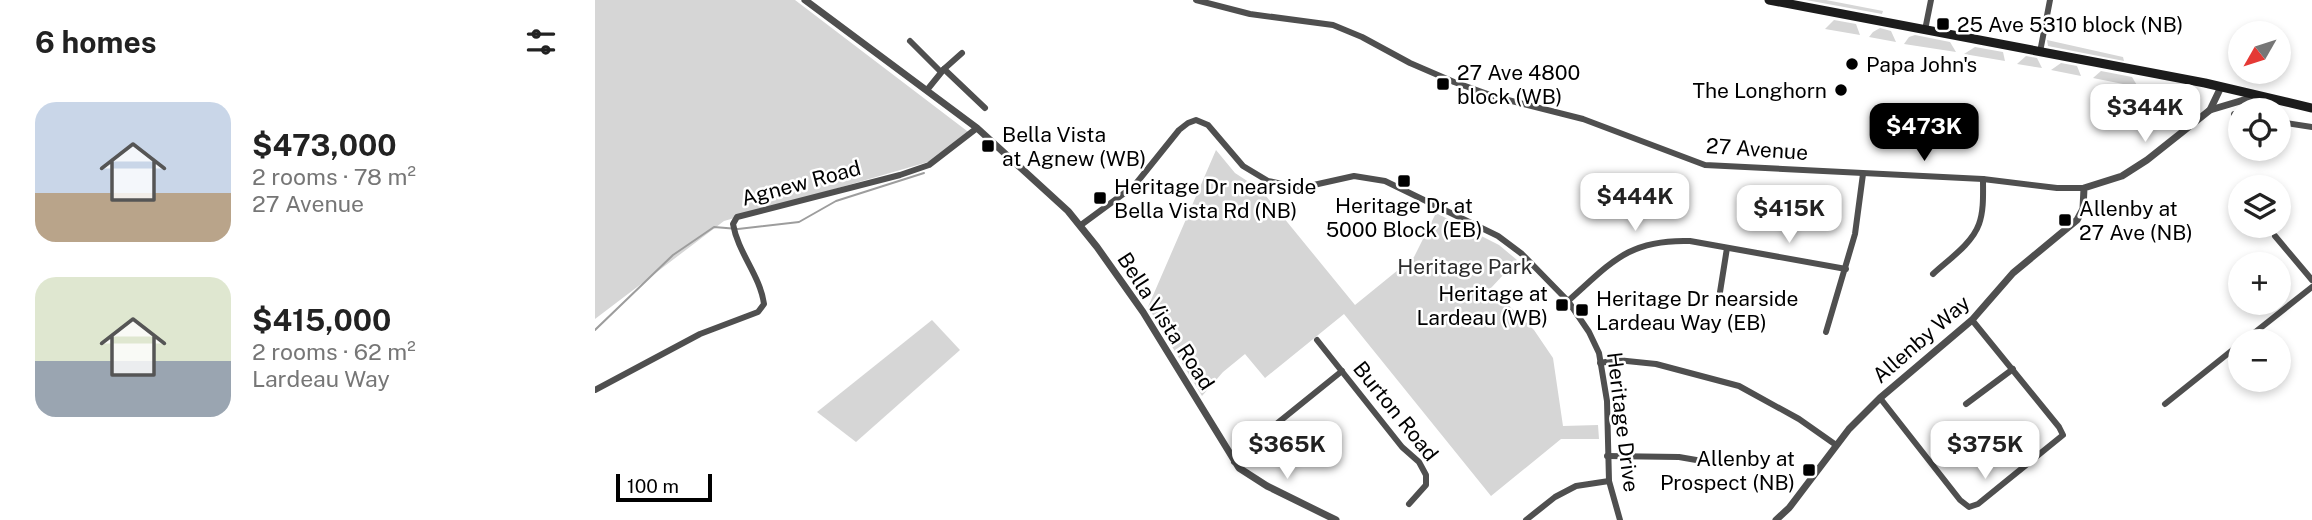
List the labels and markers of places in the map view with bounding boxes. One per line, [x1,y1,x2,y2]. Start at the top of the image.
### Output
place label: 25 Ave 5310 block (NB) [1957,12,2183,37]
marker: 25 Ave 5310 block (NB) [1935,16,1951,32]
place label: Papa John's [1866,52,1977,77]
marker: Papa John's [1844,56,1860,72]
place label: 27 Ave 4800 block (WB) [1457,60,1580,109]
marker: 27 Ave 4800 block (WB) [1435,76,1451,92]
place label: The Longhorn [1692,78,1827,103]
marker: The Longhorn [1833,82,1849,98]
pin: $344K [2096,85,2194,144]
pin: $473K [1875,104,1973,163]
place label: Bella Vista at Agnew (WB) [1002,122,1146,171]
marker: Bella Vista at Agnew (WB) [980,138,996,154]
marker: Heritage Dr at 5000 Block (EB) [1396,173,1412,189]
place label: Heritage Dr nearside Bella Vista Rd (NB) [1114,174,1316,223]
pin: $444K [1586,174,1684,233]
pin: $415K [1740,186,1838,245]
marker: Heritage Dr nearside Bella Vista Rd (NB) [1092,190,1108,206]
place label: Heritage Dr at 5000 Block (EB) [1326,193,1482,242]
place label: Allenby at 27 Ave (NB) [2079,196,2193,245]
marker: Allenby at 27 Ave (NB) [2057,212,2073,228]
place label: Heritage at Lardeau (WB) [1417,281,1548,330]
place label: Heritage Dr nearside Lardeau Way (EB) [1596,286,1798,335]
marker: Heritage at Lardeau (WB) [1554,297,1570,313]
marker: Heritage Dr nearside Lardeau Way (EB) [1574,302,1590,318]
pin: $365K [1238,421,1336,481]
pin: $375K [1936,421,2034,481]
place label: Allenby at Prospect (NB) [1660,446,1795,495]
marker: Allenby at Prospect (NB) [1801,462,1817,478]

